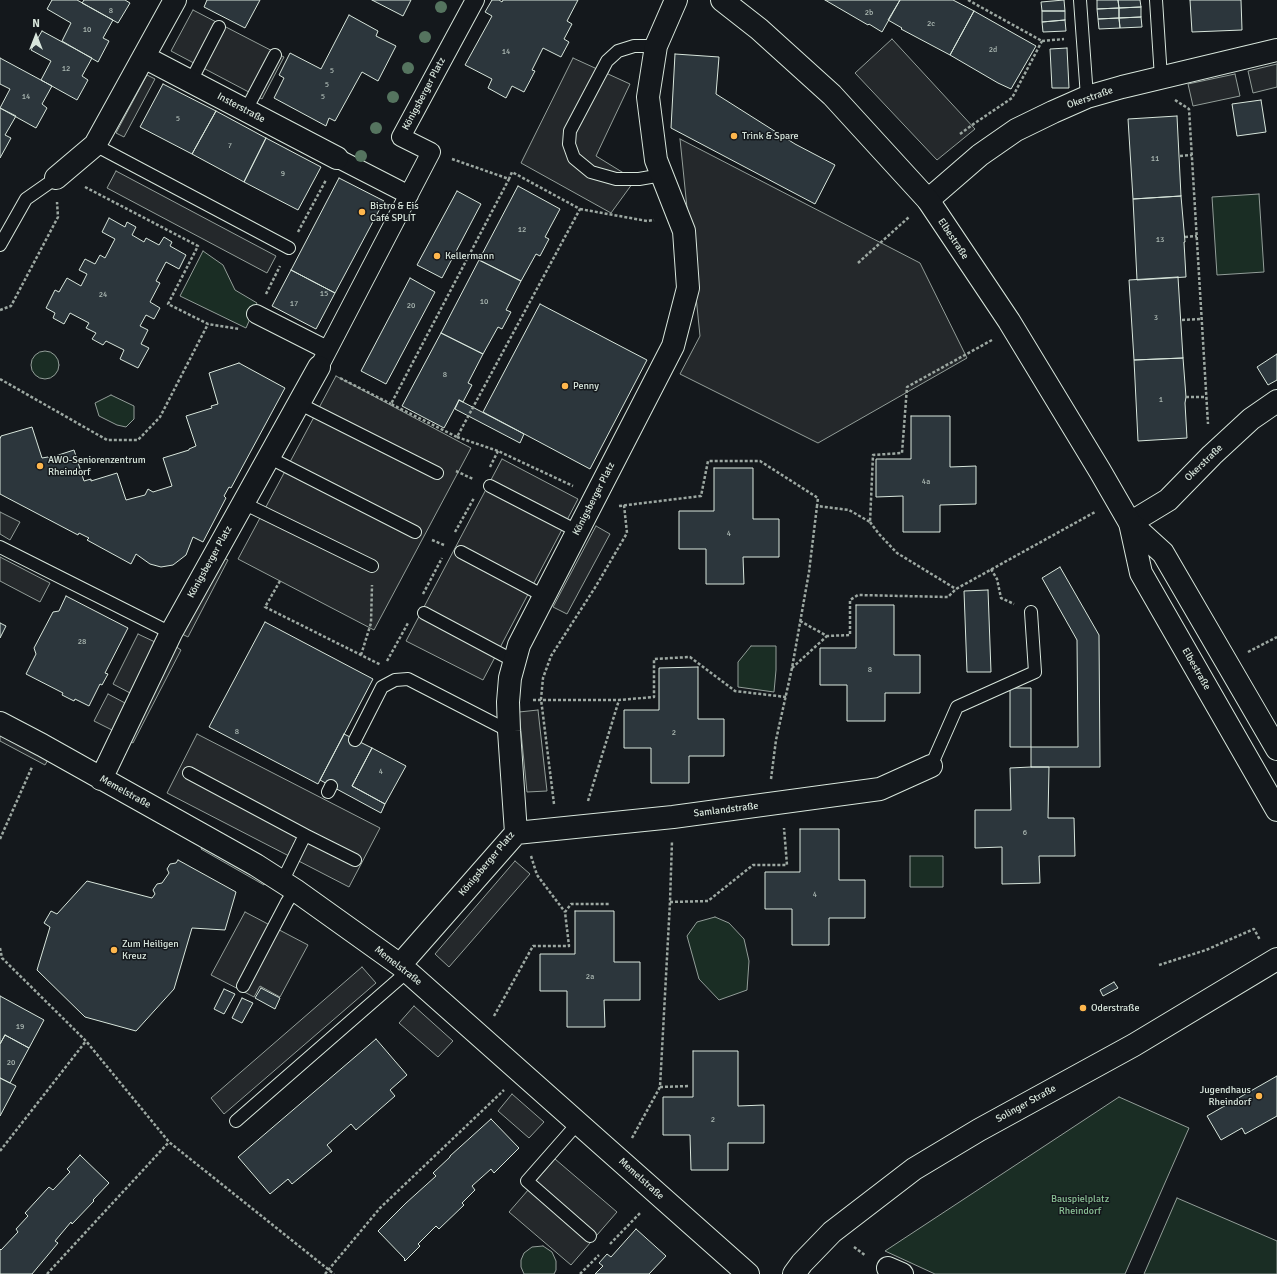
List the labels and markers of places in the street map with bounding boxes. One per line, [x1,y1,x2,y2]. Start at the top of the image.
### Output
place label: Trink & Spare [742,130,799,142]
marker: Trink & Spare [729,131,739,141]
place label: Bistro & Eis Café SPLIT [370,200,419,224]
marker: Bistro & Eis Café SPLIT [357,207,367,217]
place label: Kellermann [445,250,494,262]
marker: Kellermann [432,251,442,261]
place label: Penny [573,380,599,392]
marker: Penny [560,381,570,391]
place label: AWO-Seniorenzentrum Rheindorf [48,454,146,478]
marker: AWO-Seniorenzentrum Rheindorf [35,461,45,471]
place label: Zum Heiligen Kreuz [122,938,179,962]
marker: Zum Heiligen Kreuz [109,945,119,955]
place label: Oderstraße [1091,1002,1139,1014]
marker: Oderstraße [1078,1003,1088,1013]
place label: Jugendhaus Rheindorf [1200,1084,1251,1108]
marker: Jugendhaus Rheindorf [1254,1091,1264,1101]

